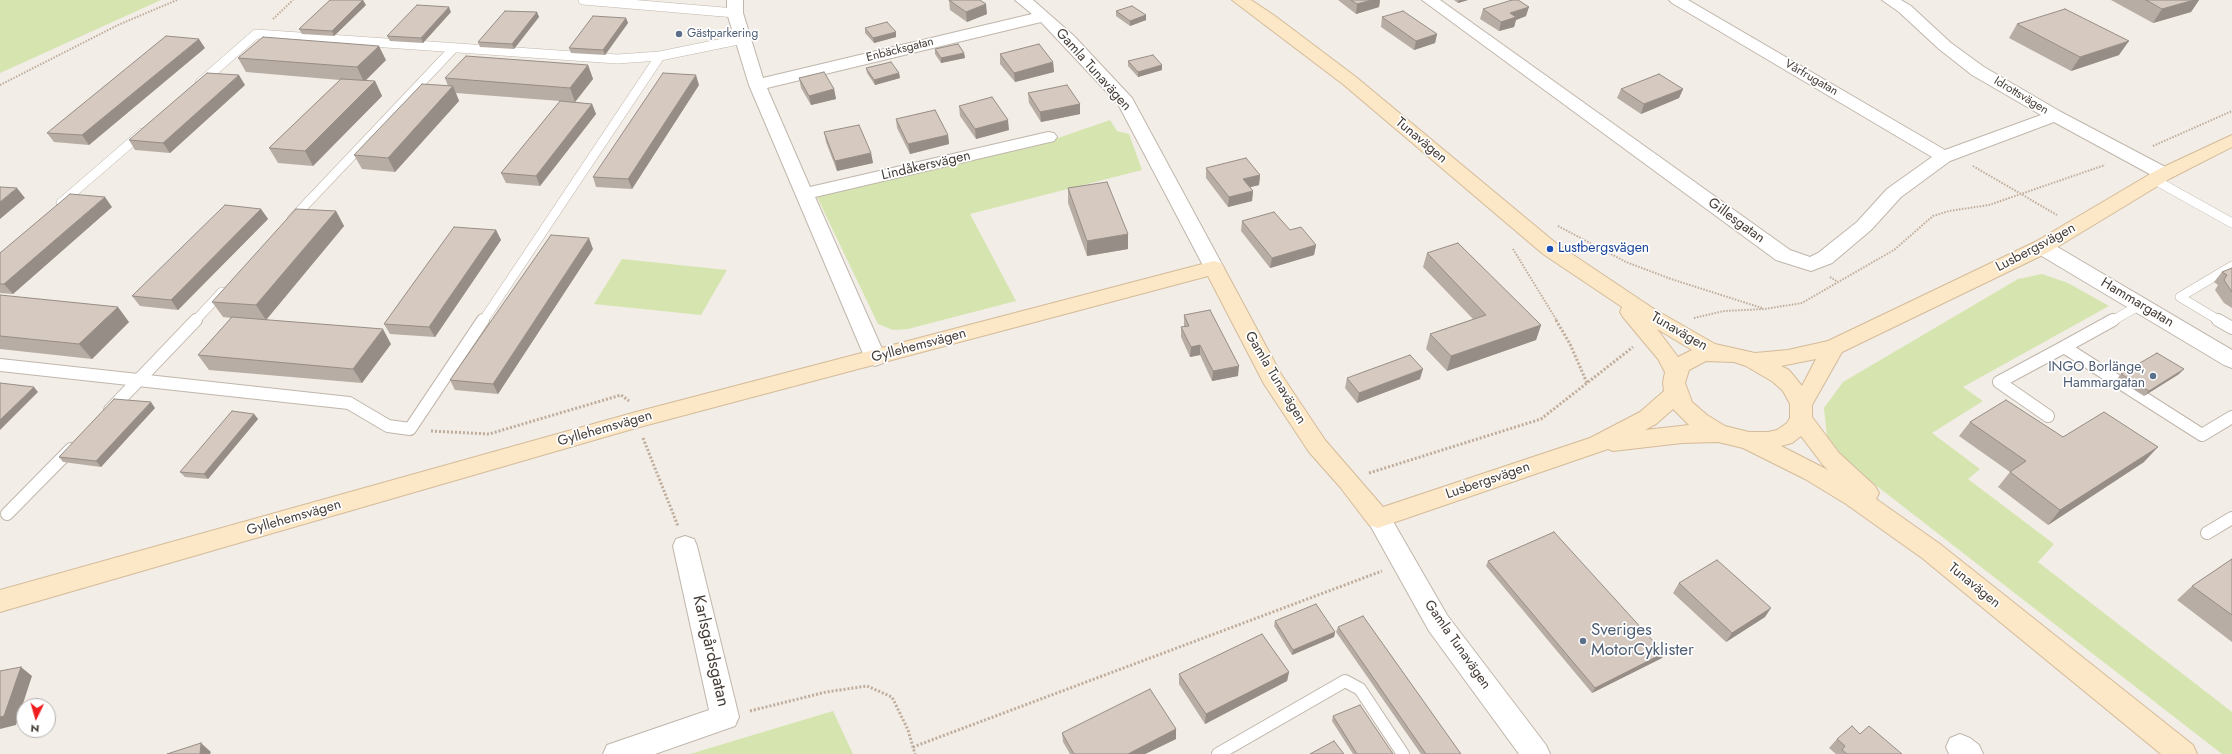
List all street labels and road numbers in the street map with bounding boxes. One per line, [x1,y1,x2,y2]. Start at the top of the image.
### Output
street label: Gamla Tunavägen [1052,25,1134,115]
street label: Enbäcksgatan [865,35,935,65]
street label: Vårfrugatan [1782,57,1840,99]
street label: Idrottsvägen [1991,74,2051,118]
street label: Tunavägen [1392,115,1450,167]
street label: Lindåkersvägen [880,148,972,184]
street label: Gillesgatan [1704,195,1768,247]
street label: Lusbergsvägen [1993,220,2079,276]
street label: Hammargatan [2098,275,2176,331]
street label: Tunavägen [1648,309,1710,355]
street label: Gyllehemsvägen [870,325,968,367]
street label: Gamla Tunavägen [1241,329,1309,427]
street label: Gyllehemsvägen [556,408,654,450]
street label: Lusbergsvägen [1444,459,1532,503]
street label: Gyllehemsvägen [245,497,343,539]
street label: Tunavägen [1945,560,2003,612]
street label: Karlsgårdsgatan [687,593,733,709]
street label: Gamla Tunavägen [1420,597,1494,693]

